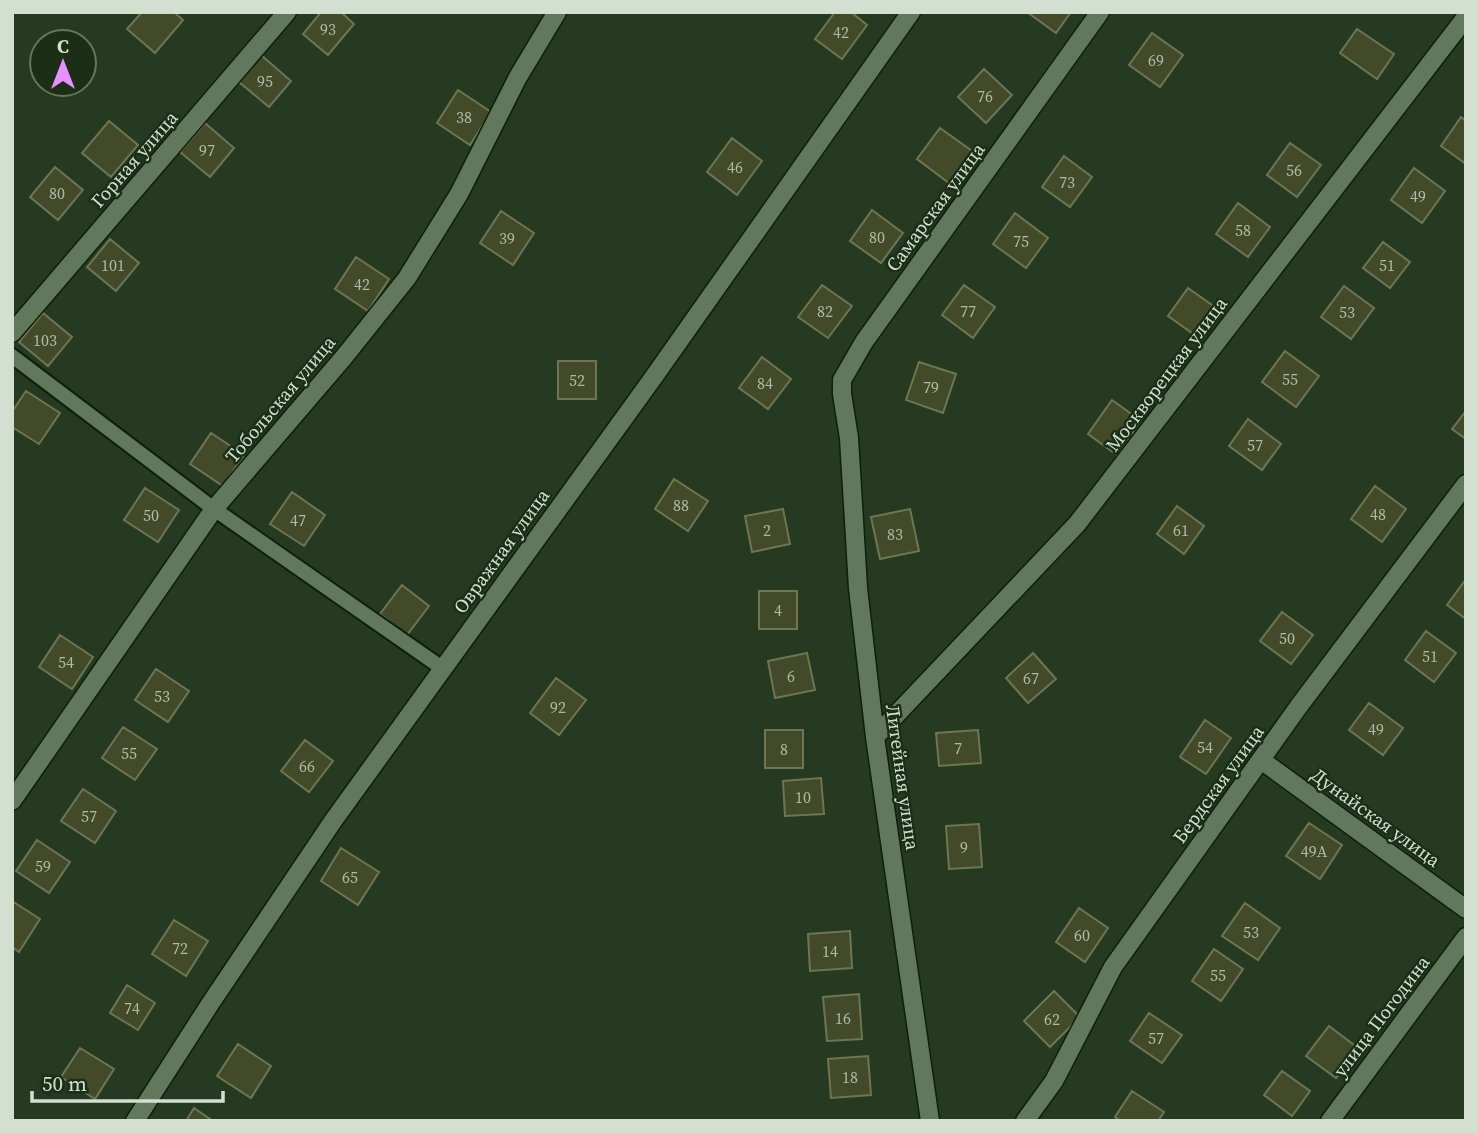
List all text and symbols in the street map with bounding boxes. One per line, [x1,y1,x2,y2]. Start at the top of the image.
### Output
house number: 93 [320,18,336,40]
house number: 42 [833,21,849,43]
north arrow [28,28,98,98]
text: С [57,33,69,59]
house number: 69 [1148,49,1164,71]
house number: 95 [257,70,273,92]
house number: 76 [977,85,993,107]
street label: Горная улица [85,105,183,213]
house number: 38 [456,106,472,128]
street label: Самарская улица [879,137,991,277]
house number: 97 [199,139,215,161]
house number: 46 [727,156,743,178]
house number: 56 [1286,159,1302,181]
house number: 73 [1059,171,1075,193]
house number: 80 [49,182,65,204]
house number: 49 [1410,185,1426,207]
house number: 58 [1235,219,1251,241]
house number: 80 [869,226,885,248]
house number: 39 [499,227,515,249]
house number: 75 [1013,230,1029,252]
house number: 101 [101,254,125,276]
house number: 51 [1379,254,1395,276]
house number: 42 [354,273,370,295]
street label: Москворецкая улица [1099,291,1233,457]
house number: 82 [817,300,833,322]
house number: 77 [960,300,976,322]
house number: 53 [1339,301,1355,323]
house number: 103 [33,329,57,351]
street label: Тобольская улица [219,330,341,468]
house number: 55 [1282,368,1298,390]
house number: 52 [569,369,585,391]
house number: 84 [757,372,773,394]
house number: 79 [923,376,939,398]
house number: 57 [1247,434,1263,456]
street label: Овражная улица [447,483,555,619]
house number: 88 [673,494,689,516]
house number: 48 [1370,503,1386,525]
house number: 50 [143,504,159,526]
house number: 47 [290,509,306,531]
house number: 2 [763,519,771,541]
house number: 61 [1173,519,1189,541]
house number: 83 [887,523,903,545]
house number: 4 [774,599,782,621]
house number: 50 [1279,627,1295,649]
house number: 51 [1422,645,1438,667]
house number: 54 [58,651,74,673]
house number: 6 [787,665,795,687]
house number: 67 [1023,667,1039,689]
house number: 53 [154,685,170,707]
house number: 92 [550,696,566,718]
street label: Литейная улица [880,702,926,852]
house number: 49 [1368,718,1384,740]
street label: Бердская улица [1166,720,1270,848]
house number: 54 [1197,736,1213,758]
house number: 7 [954,737,962,759]
house number: 8 [780,738,788,760]
house number: 55 [121,742,137,764]
house number: 66 [299,755,315,777]
street label: Дунайская улица [1306,761,1446,873]
house number: 10 [795,786,811,808]
house number: 57 [81,805,97,827]
house number: 9 [960,836,968,858]
house number: 49А [1301,840,1328,862]
house number: 59 [35,855,51,877]
house number: 65 [342,866,358,888]
house number: 53 [1243,921,1259,943]
house number: 60 [1074,924,1090,946]
house number: 72 [172,937,188,959]
house number: 14 [822,940,838,962]
street label: улица Погодина [1327,950,1435,1082]
house number: 55 [1210,964,1226,986]
house number: 74 [124,997,140,1019]
house number: 16 [835,1007,851,1029]
house number: 62 [1044,1008,1060,1030]
house number: 57 [1148,1027,1164,1049]
scale bar [32,1060,222,1104]
house number: 18 [842,1066,858,1088]
text: 50 m [42,1069,87,1098]

